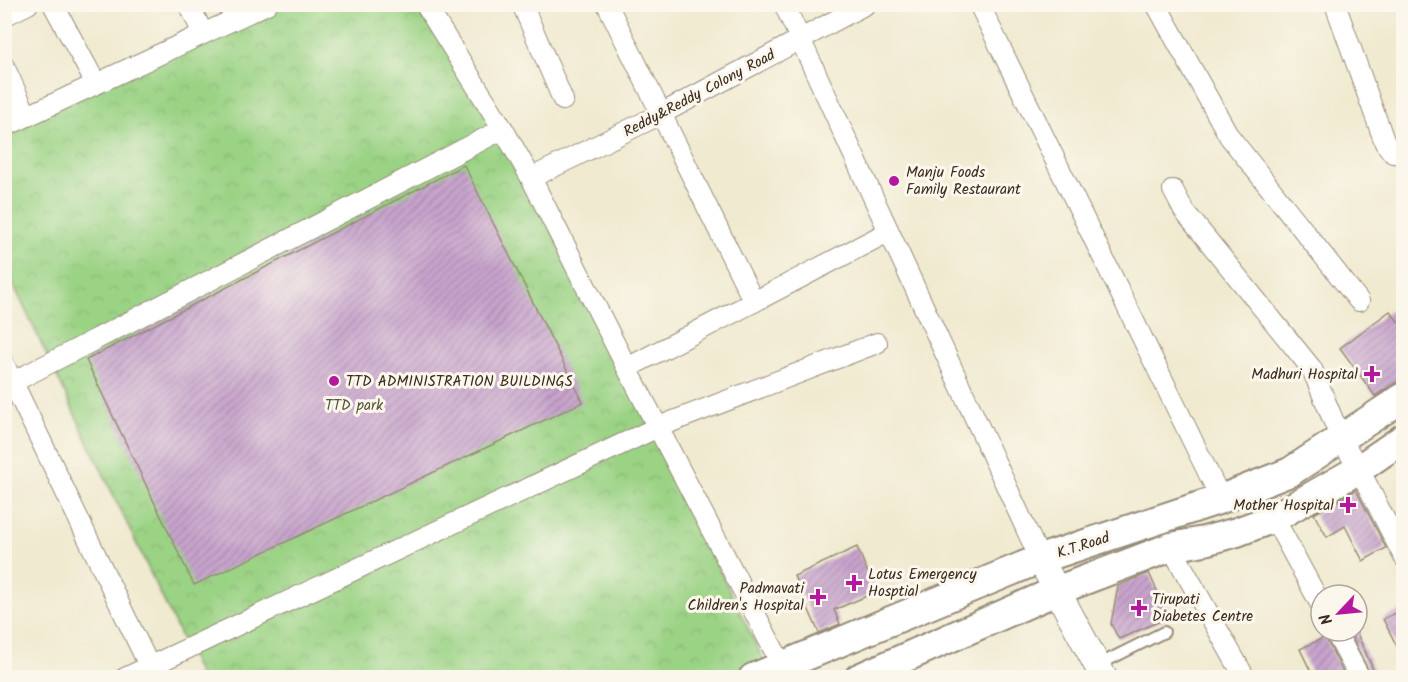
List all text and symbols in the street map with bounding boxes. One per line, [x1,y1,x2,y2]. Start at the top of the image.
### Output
street label: Reddy&Reddy Colony Road [619,43,780,144]
place label: Manju Foods Family Restaurant [906,161,1021,202]
marker: Manju Foods Family Restaurant [887,174,901,188]
place label: Madhuri Hospital [1251,363,1358,387]
marker: Madhuri Hospital [1363,365,1381,383]
place label: TTD ADMINISTRATION BUILDINGS [346,370,573,394]
marker: TTD ADMINISTRATION BUILDINGS [327,374,341,388]
park label: TTD park [325,394,384,418]
place label: Mother Hospital [1233,494,1334,518]
marker: Mother Hospital [1339,496,1357,514]
street label: K.T.Road [1054,526,1113,566]
place label: Lotus Emergency Hosptial [868,563,977,604]
marker: Lotus Emergency Hosptial [845,574,863,592]
place label: Padmavati Children's Hospital [687,577,805,618]
north arrow [1309,583,1369,643]
marker: Padmavati Children's Hospital [809,588,827,606]
place label: Tirupati Diabetes Centre [1152,588,1253,629]
marker: Tirupati Diabetes Centre [1130,599,1148,617]
text: N [1313,609,1340,629]

